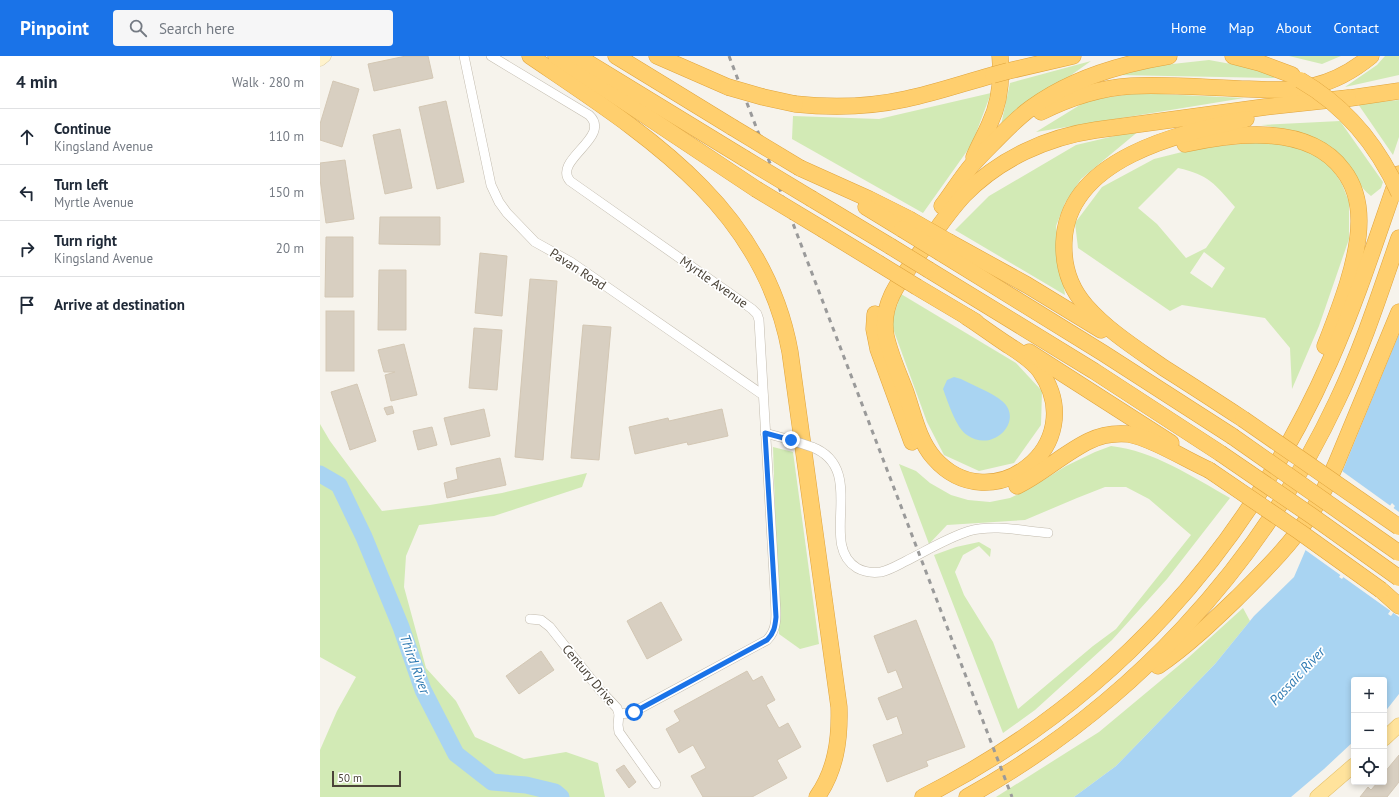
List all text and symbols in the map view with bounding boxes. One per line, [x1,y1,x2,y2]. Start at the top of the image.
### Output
search box [113,10,393,46]
text: Pinpoint [20,16,89,40]
icon: search [127,17,149,39]
text: Search here [159,19,235,38]
text: Home [1171,19,1206,37]
text: Map [1228,19,1254,37]
text: About [1276,19,1312,37]
text: Contact [1334,19,1379,37]
text: 4 min [16,71,57,93]
text: Walk · 280 m [232,74,304,91]
text: Continue [54,119,111,138]
icon: ahead [16,126,38,148]
text: 110 m [269,128,304,145]
text: Kingsland Avenue [54,138,153,155]
text: Turn left [54,175,108,194]
icon: left [16,182,38,204]
text: 150 m [269,184,304,201]
text: Myrtle Avenue [54,194,134,211]
text: Turn right [54,231,117,250]
icon: right [16,238,38,260]
text: 20 m [276,240,304,257]
street label: Pavan Road [547,244,610,294]
text: Kingsland Avenue [54,250,153,267]
street label: Myrtle Avenue [677,252,751,312]
icon: arrive [16,294,38,316]
text: Arrive at destination [54,295,185,314]
route end [782,431,800,449]
water label: Third River [396,632,435,698]
street label: Century Drive [558,641,620,709]
water label: Passaic River [1265,642,1330,709]
map controls [1351,677,1387,785]
button: + [1351,677,1387,713]
route start [625,703,643,721]
button: − [1351,713,1387,749]
button: locate [1351,749,1387,785]
scale bar [332,769,401,788]
text: 50 m [338,771,362,785]

